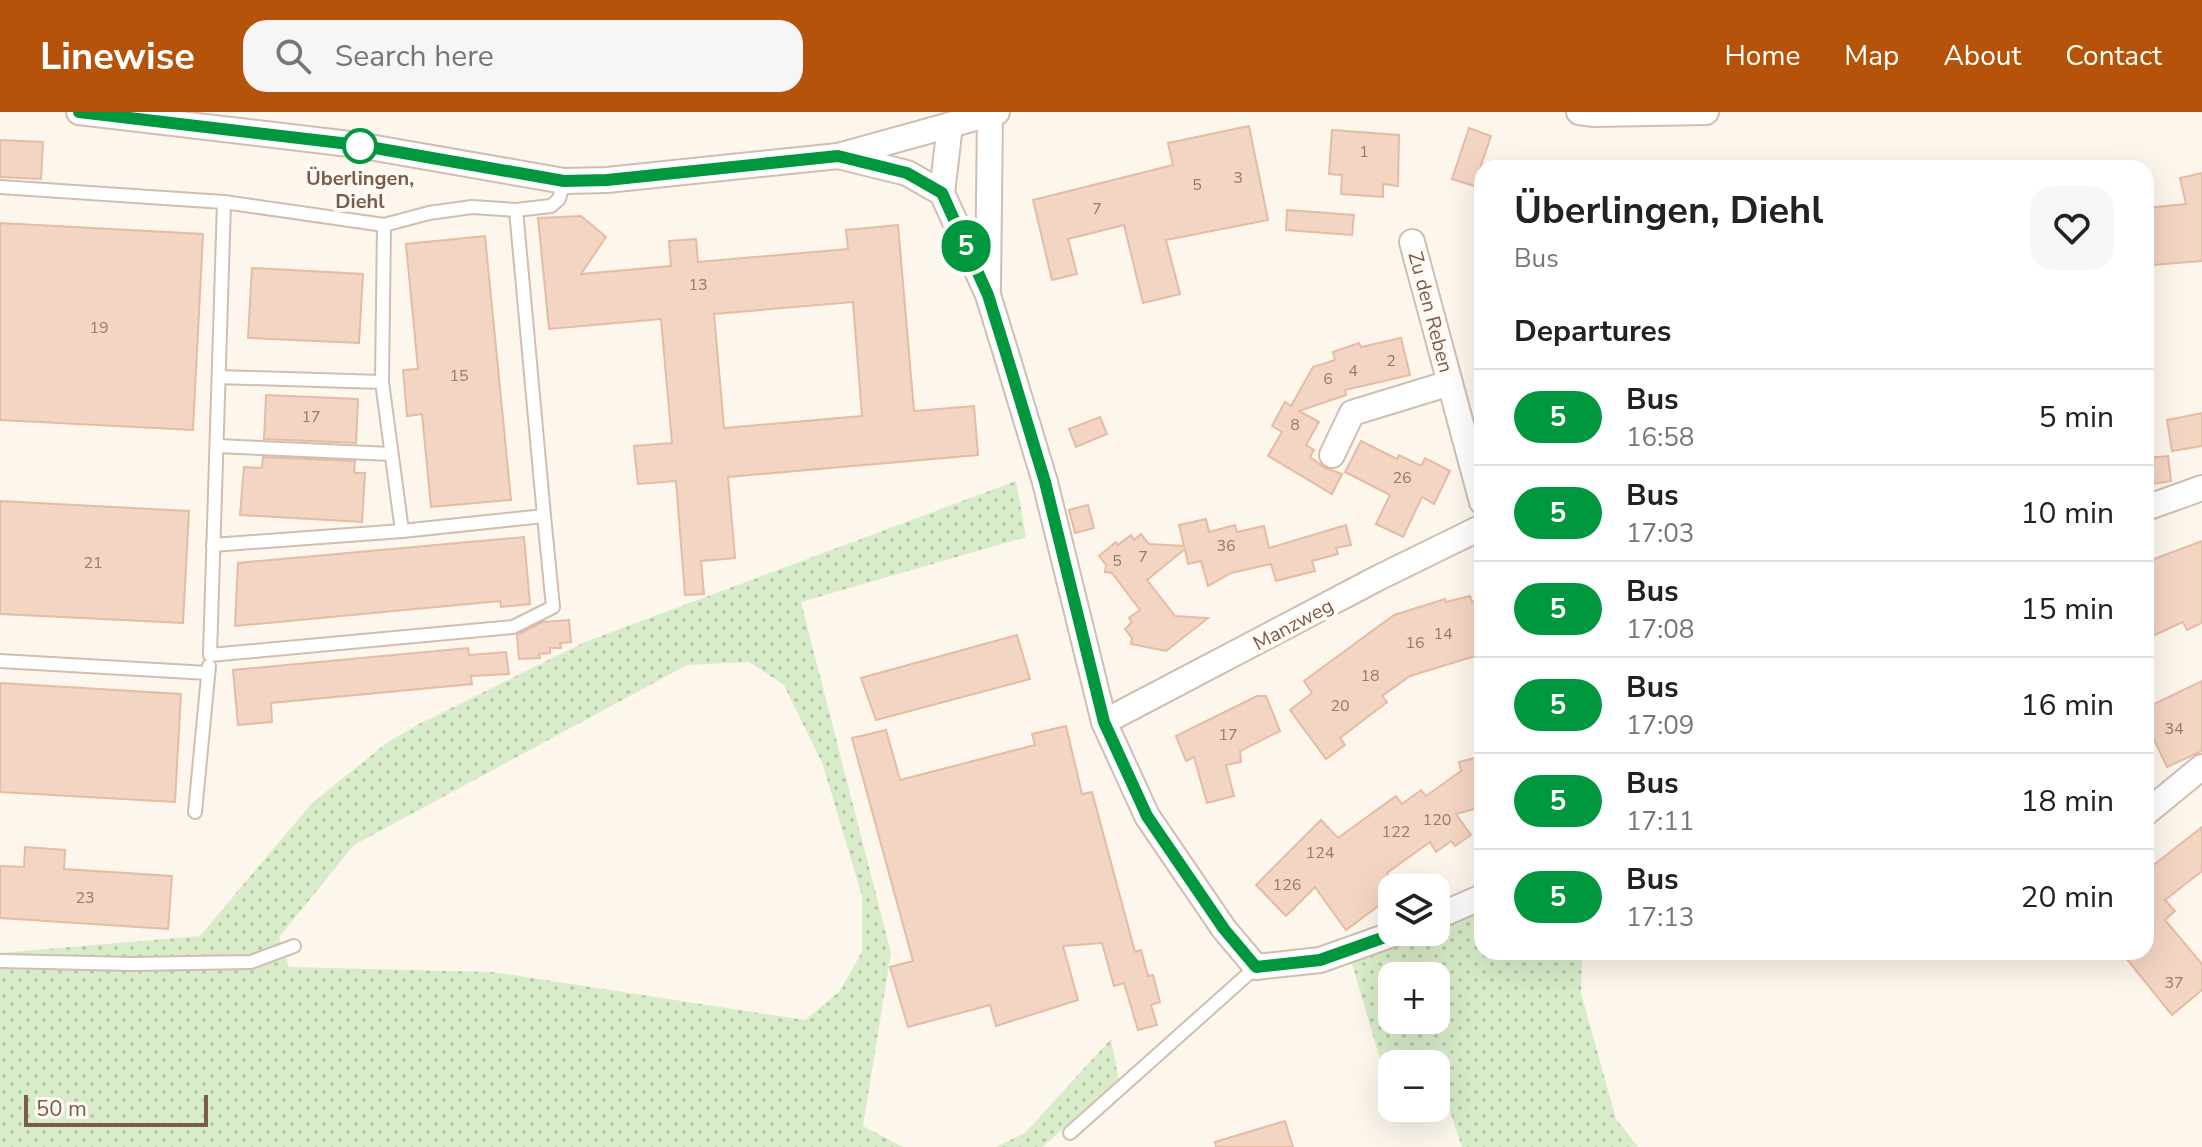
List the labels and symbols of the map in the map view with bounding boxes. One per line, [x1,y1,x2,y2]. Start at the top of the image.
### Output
marker: Überlingen, Diehl [343,129,377,163]
house number: 1 [1359,141,1369,163]
place label: Überlingen, Diehl [306,165,414,215]
house number: 3 [1233,167,1243,189]
house number: 5 [1192,174,1202,196]
house number: 7 [1092,198,1102,220]
line badge: 5 [940,220,992,272]
street label: Zu den Reben [1401,249,1460,376]
house number: 13 [688,274,708,296]
house number: 19 [89,317,109,339]
house number: 2 [1386,350,1396,372]
house number: 4 [1348,360,1358,382]
house number: 15 [449,365,469,387]
house number: 6 [1323,368,1333,390]
house number: 17 [301,406,321,428]
house number: 8 [1290,414,1300,436]
house number: 26 [1392,467,1412,489]
house number: 36 [1216,535,1236,557]
house number: 7 [1138,546,1148,568]
house number: 5 [1112,550,1122,572]
house number: 21 [83,552,103,574]
street label: Manzweg [1248,592,1338,657]
house number: 14 [1433,623,1453,645]
house number: 16 [1405,632,1425,654]
house number: 18 [1360,665,1380,687]
house number: 20 [1330,695,1350,717]
house number: 34 [2164,718,2184,740]
house number: 17 [1218,724,1238,746]
house number: 120 [1423,809,1451,831]
house number: 122 [1382,821,1410,843]
house number: 124 [1306,842,1335,864]
house number: 126 [1273,874,1301,896]
house number: 23 [75,887,95,909]
house number: 37 [2164,972,2184,994]
scale bar [24,1091,208,1127]

